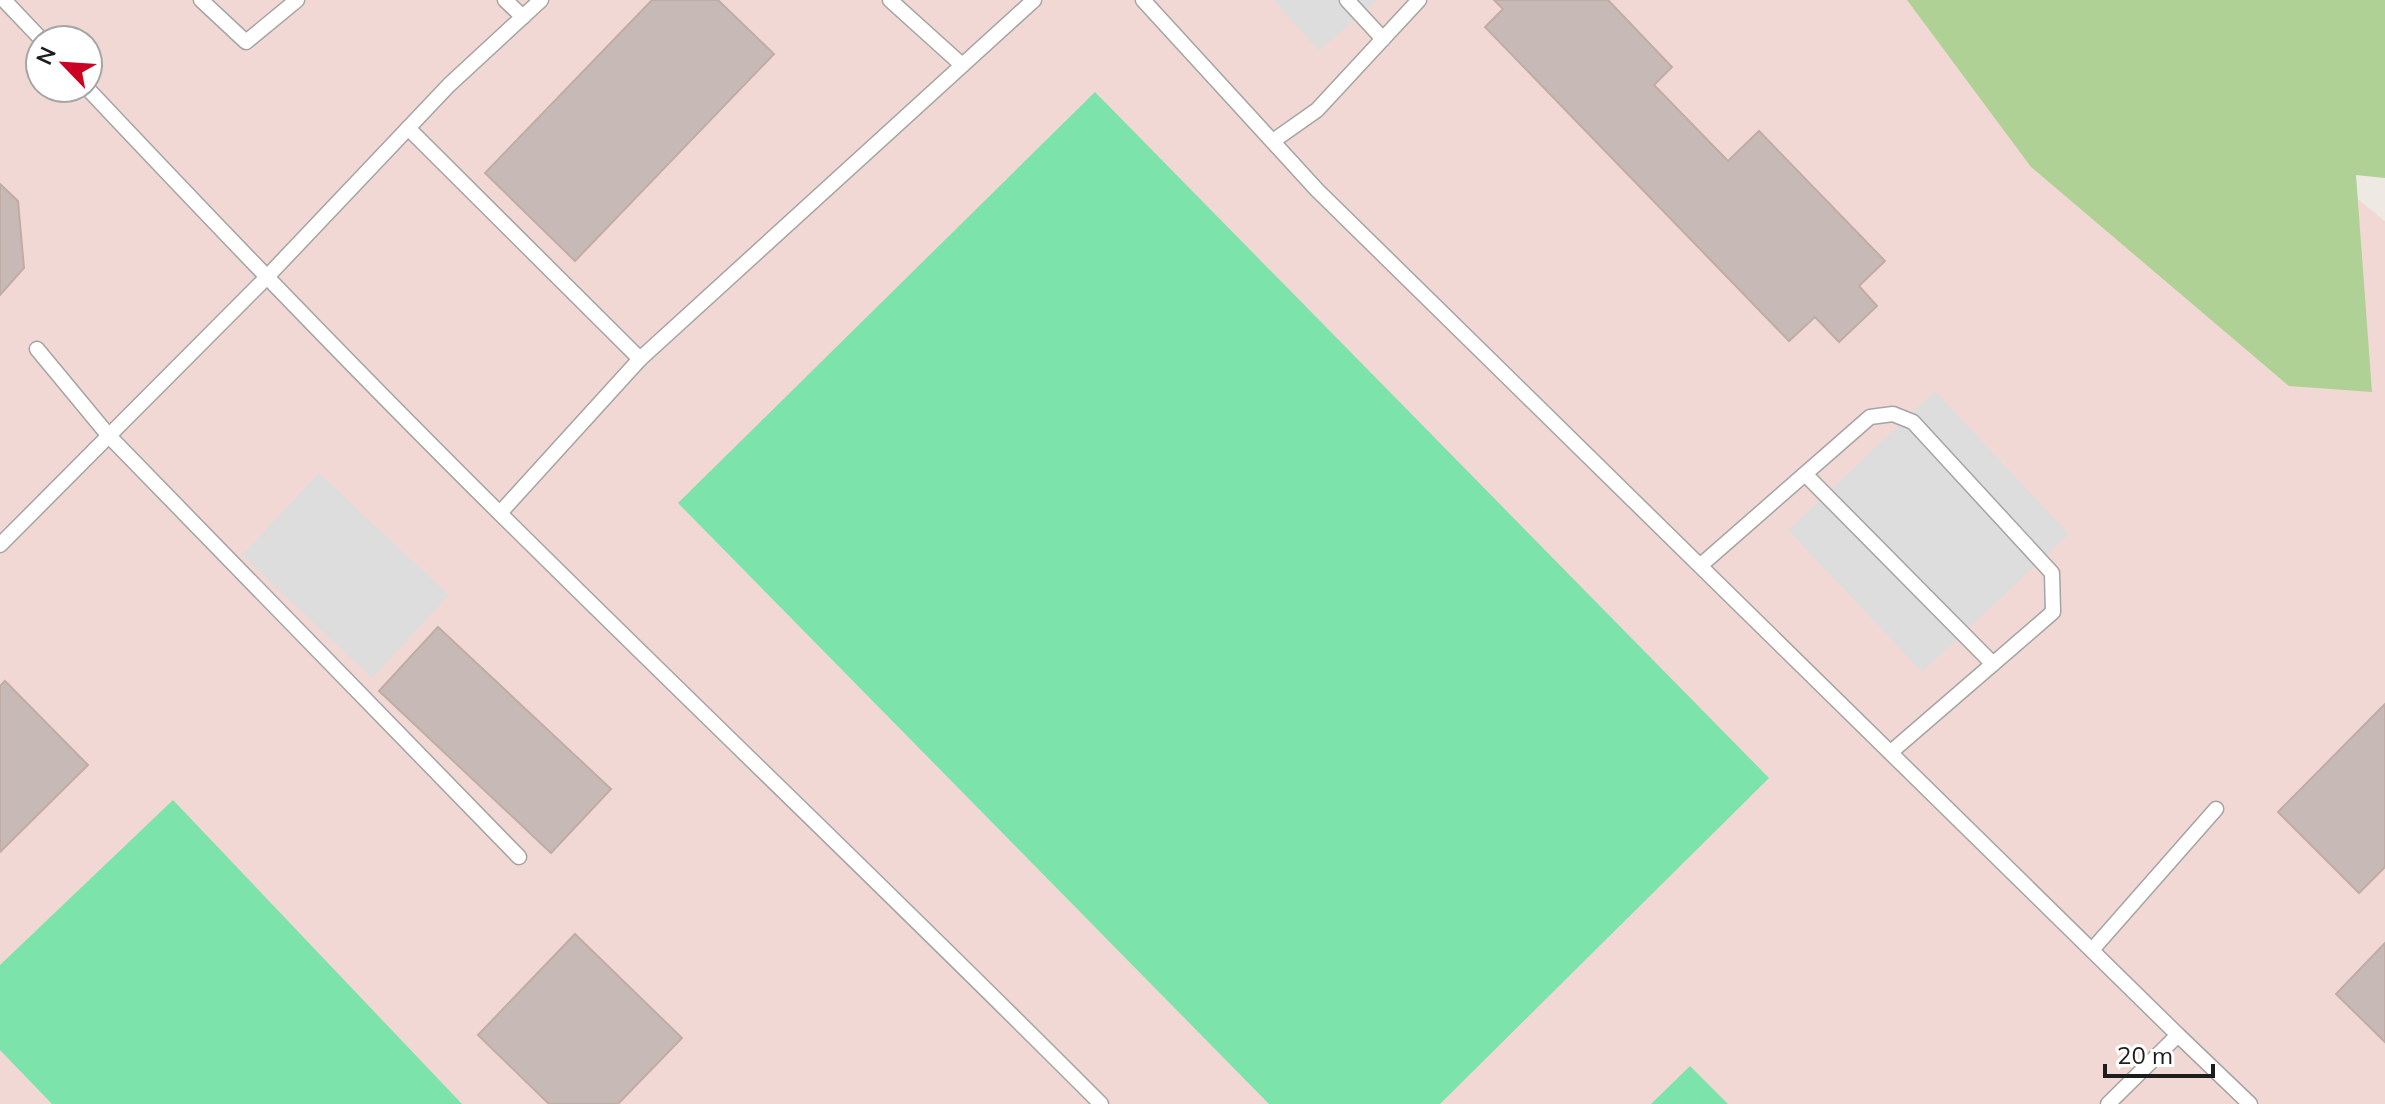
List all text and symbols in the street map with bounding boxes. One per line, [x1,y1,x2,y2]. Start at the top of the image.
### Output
north arrow [24,24,104,104]
text: N [30,42,62,69]
scale bar [2105,1028,2213,1078]
text: 20 m [2117,1040,2173,1070]

